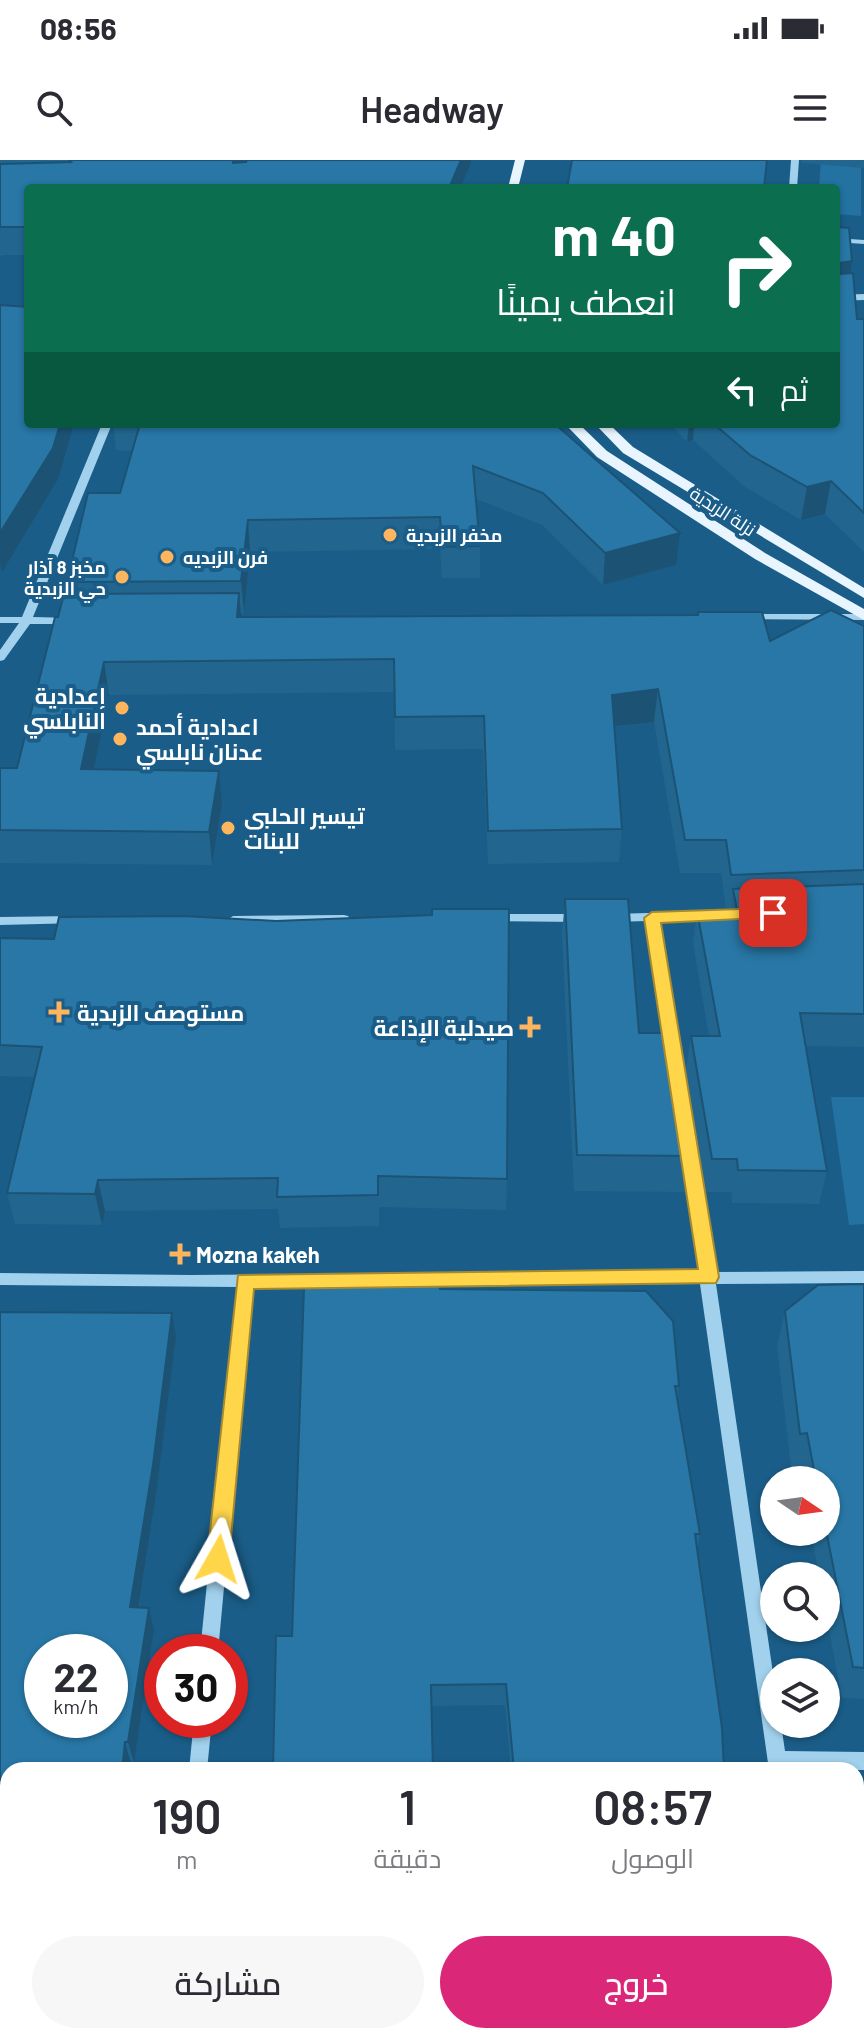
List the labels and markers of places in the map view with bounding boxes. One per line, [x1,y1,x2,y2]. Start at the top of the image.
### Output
place label: مخفر الزبدية [406,524,502,547]
marker: مخفر الزبدية [381,526,399,544]
place label: فرن الزبديه [183,546,268,569]
marker: فرن الزبديه [158,548,176,566]
place label: مخبز 8 آذار حي الزبدية [24,556,106,604]
marker: مخبز 8 آذار حي الزبدية [113,568,131,586]
place label: إعدادية النابلسي [23,682,106,739]
marker: إعدادية النابلسي [113,699,131,717]
place label: اعدادية أحمد عدنان نابلسي [136,713,263,770]
marker: اعدادية أحمد عدنان نابلسي [111,730,129,748]
place label: تيسير الحلبي للبنات [244,802,365,854]
marker: تيسير الحلبي للبنات [219,819,237,837]
pin [739,879,807,947]
place label: مستوصف الزبدية [77,999,244,1027]
marker: مستوصف الزبدية [48,1001,70,1023]
place label: صيدلية الإذاعة [374,1014,514,1043]
marker: صيدلية الإذاعة [521,1018,539,1036]
place label: Mozna kakeh [196,1241,320,1267]
marker: Mozna kakeh [171,1245,189,1263]

